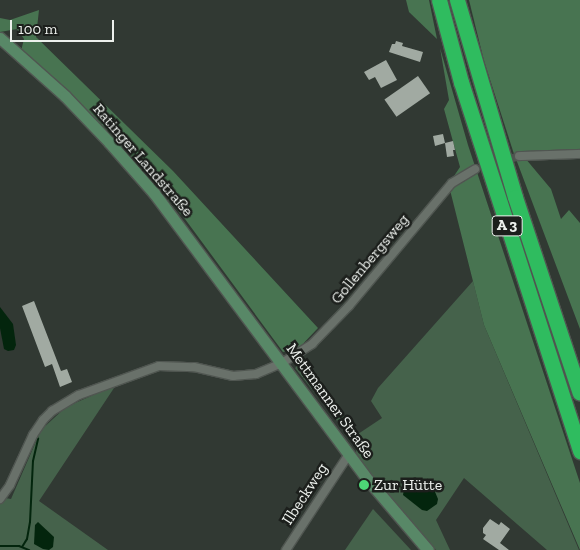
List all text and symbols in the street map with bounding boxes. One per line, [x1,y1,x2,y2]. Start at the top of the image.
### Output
scale bar [12,10,116,42]
text: 100 m [18,20,57,38]
street label: Ratinger Landstraße [89,100,197,220]
street label: Gollenbergsweg [327,210,413,308]
road number: A 3 [491,214,523,238]
street label: Mettmanner Straße [282,340,378,462]
street label: Ilbeckweg [278,460,332,528]
place label: Zur Hütte [374,475,443,495]
marker: Zur Hütte [358,479,370,491]

